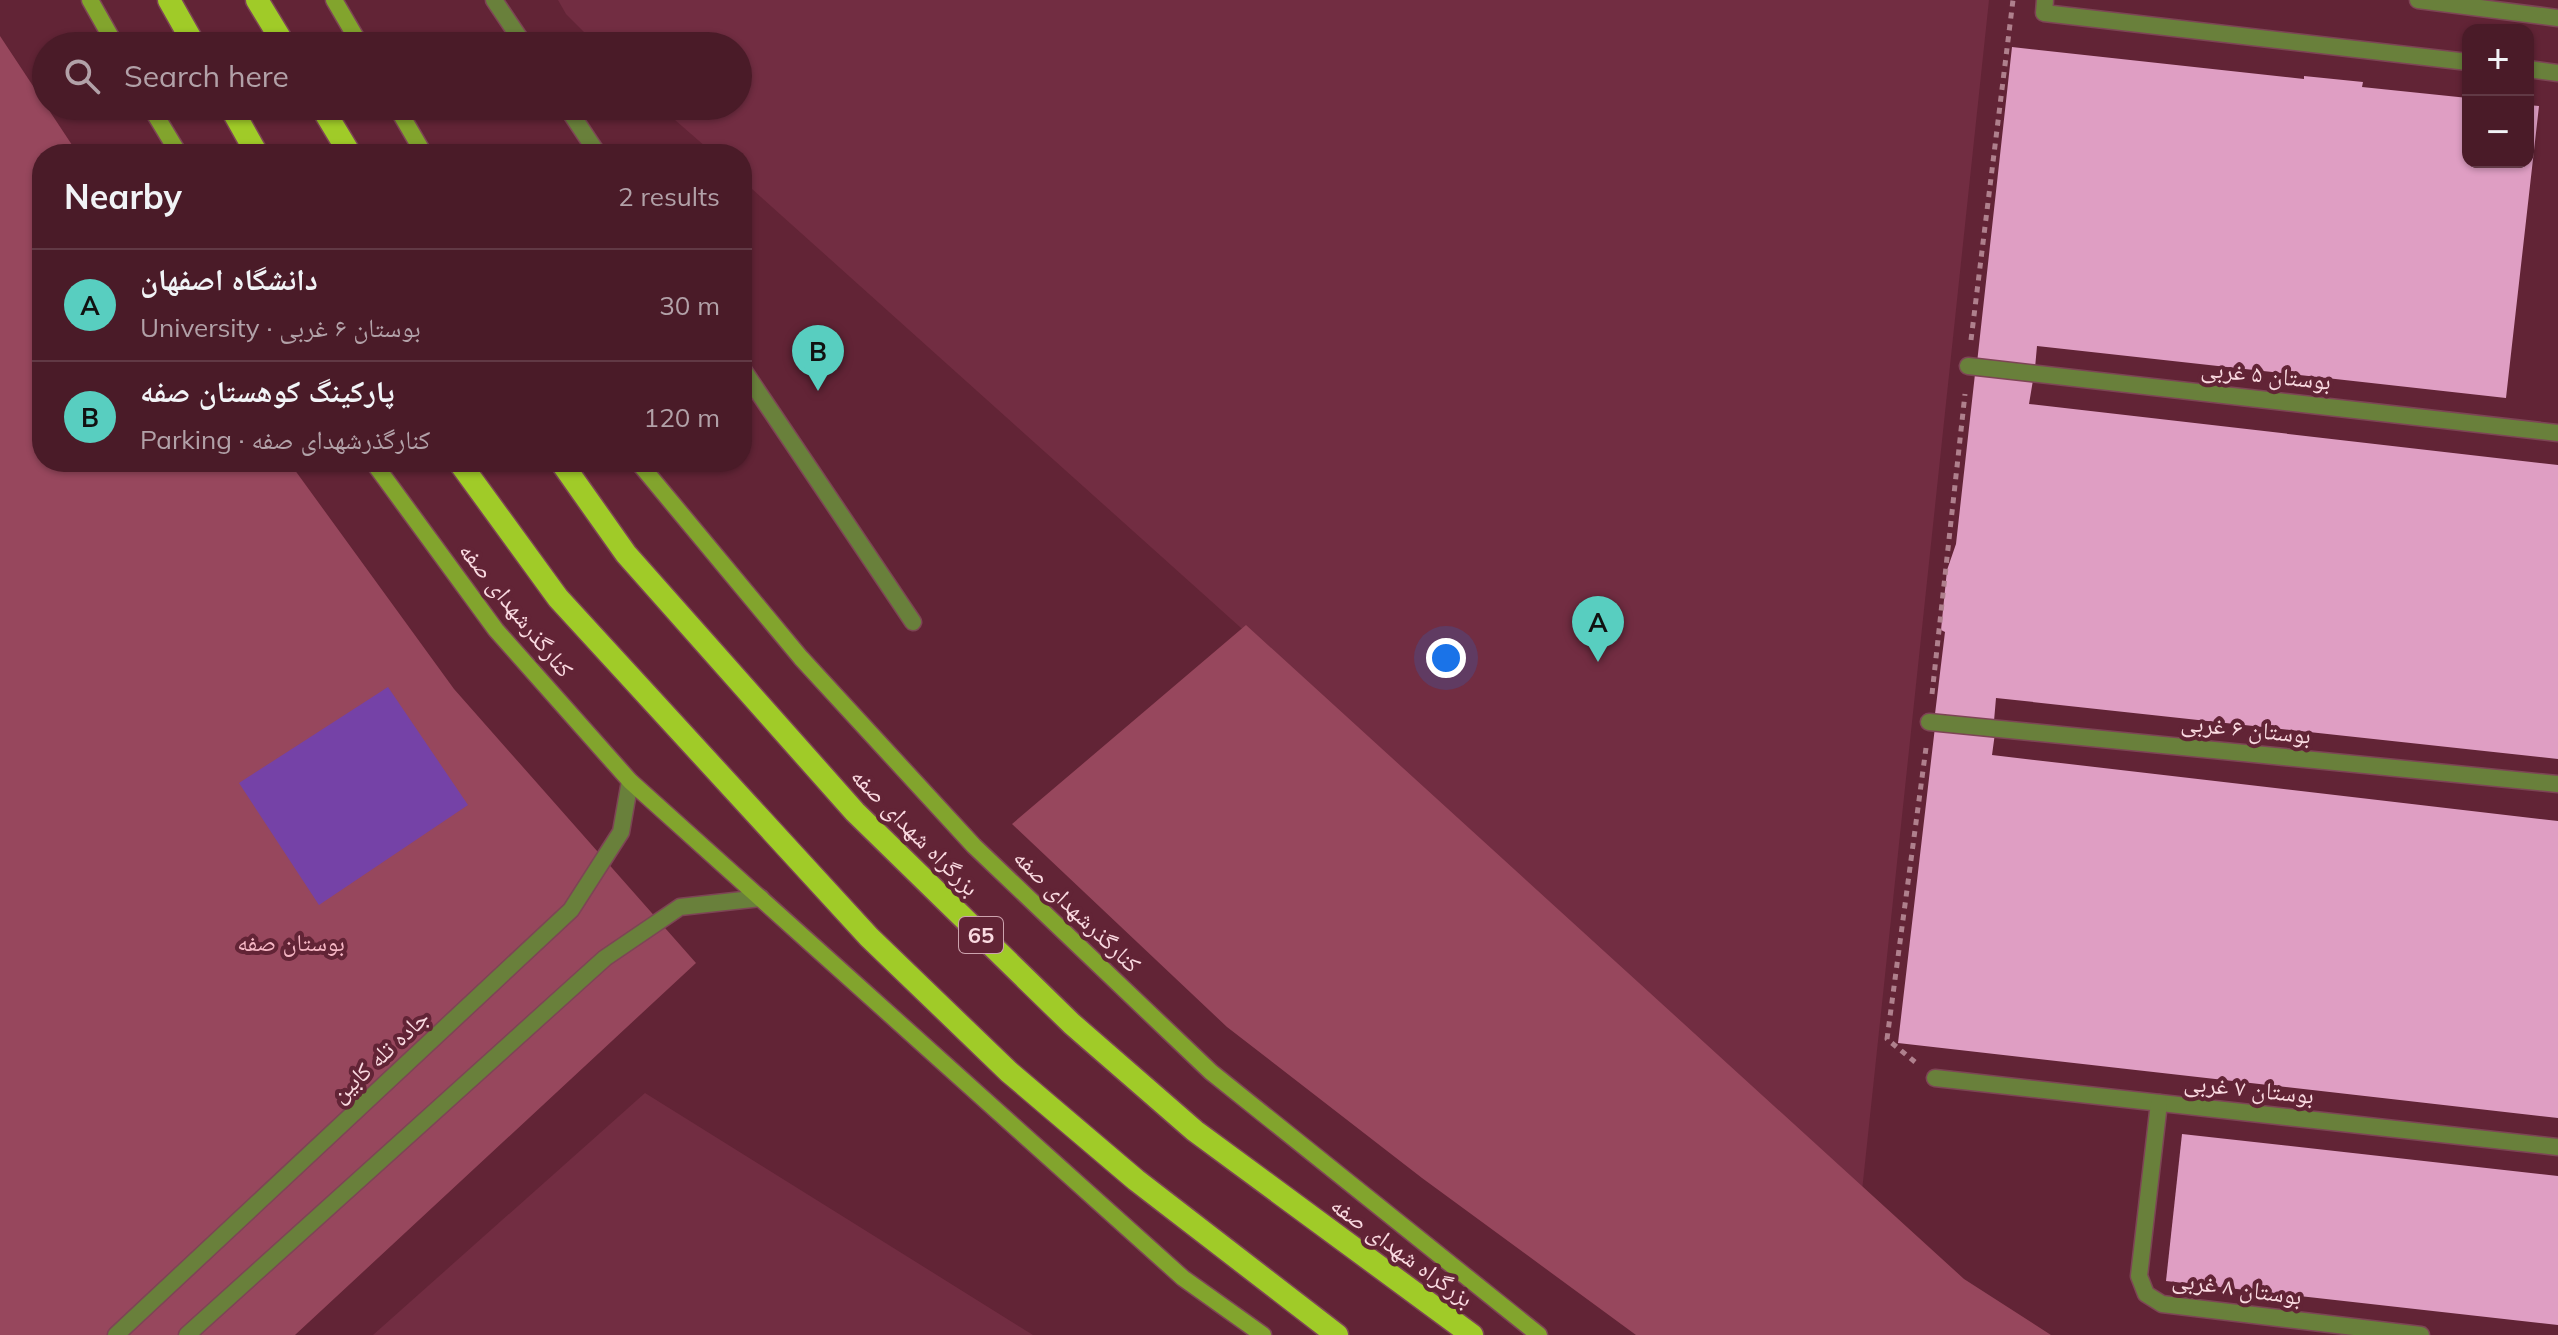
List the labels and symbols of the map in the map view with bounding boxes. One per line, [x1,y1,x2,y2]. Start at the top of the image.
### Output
pin: B [792,325,844,391]
street label: بوستان ۵ غربی [2200,352,2333,396]
street label: کنارگذرشهدای صفه [453,536,580,683]
pin: A [1572,596,1624,662]
your location [1426,638,1466,678]
street label: بوستان ۶ غربی [2180,706,2313,750]
street label: بزرگراه شهدای صفه [845,761,986,902]
street label: کنارگذرشهدای صفه [1008,842,1147,978]
road number: 65 [959,917,1003,953]
park label: بوستان صفه [237,927,345,957]
street label: جاده تله کابین [324,1002,435,1108]
street label: بوستان ۷ غربی [2183,1066,2316,1110]
street label: بزرگراه شهدای صفه [1325,1189,1480,1313]
street label: بوستان ۸ غربی [2170,1263,2304,1311]

